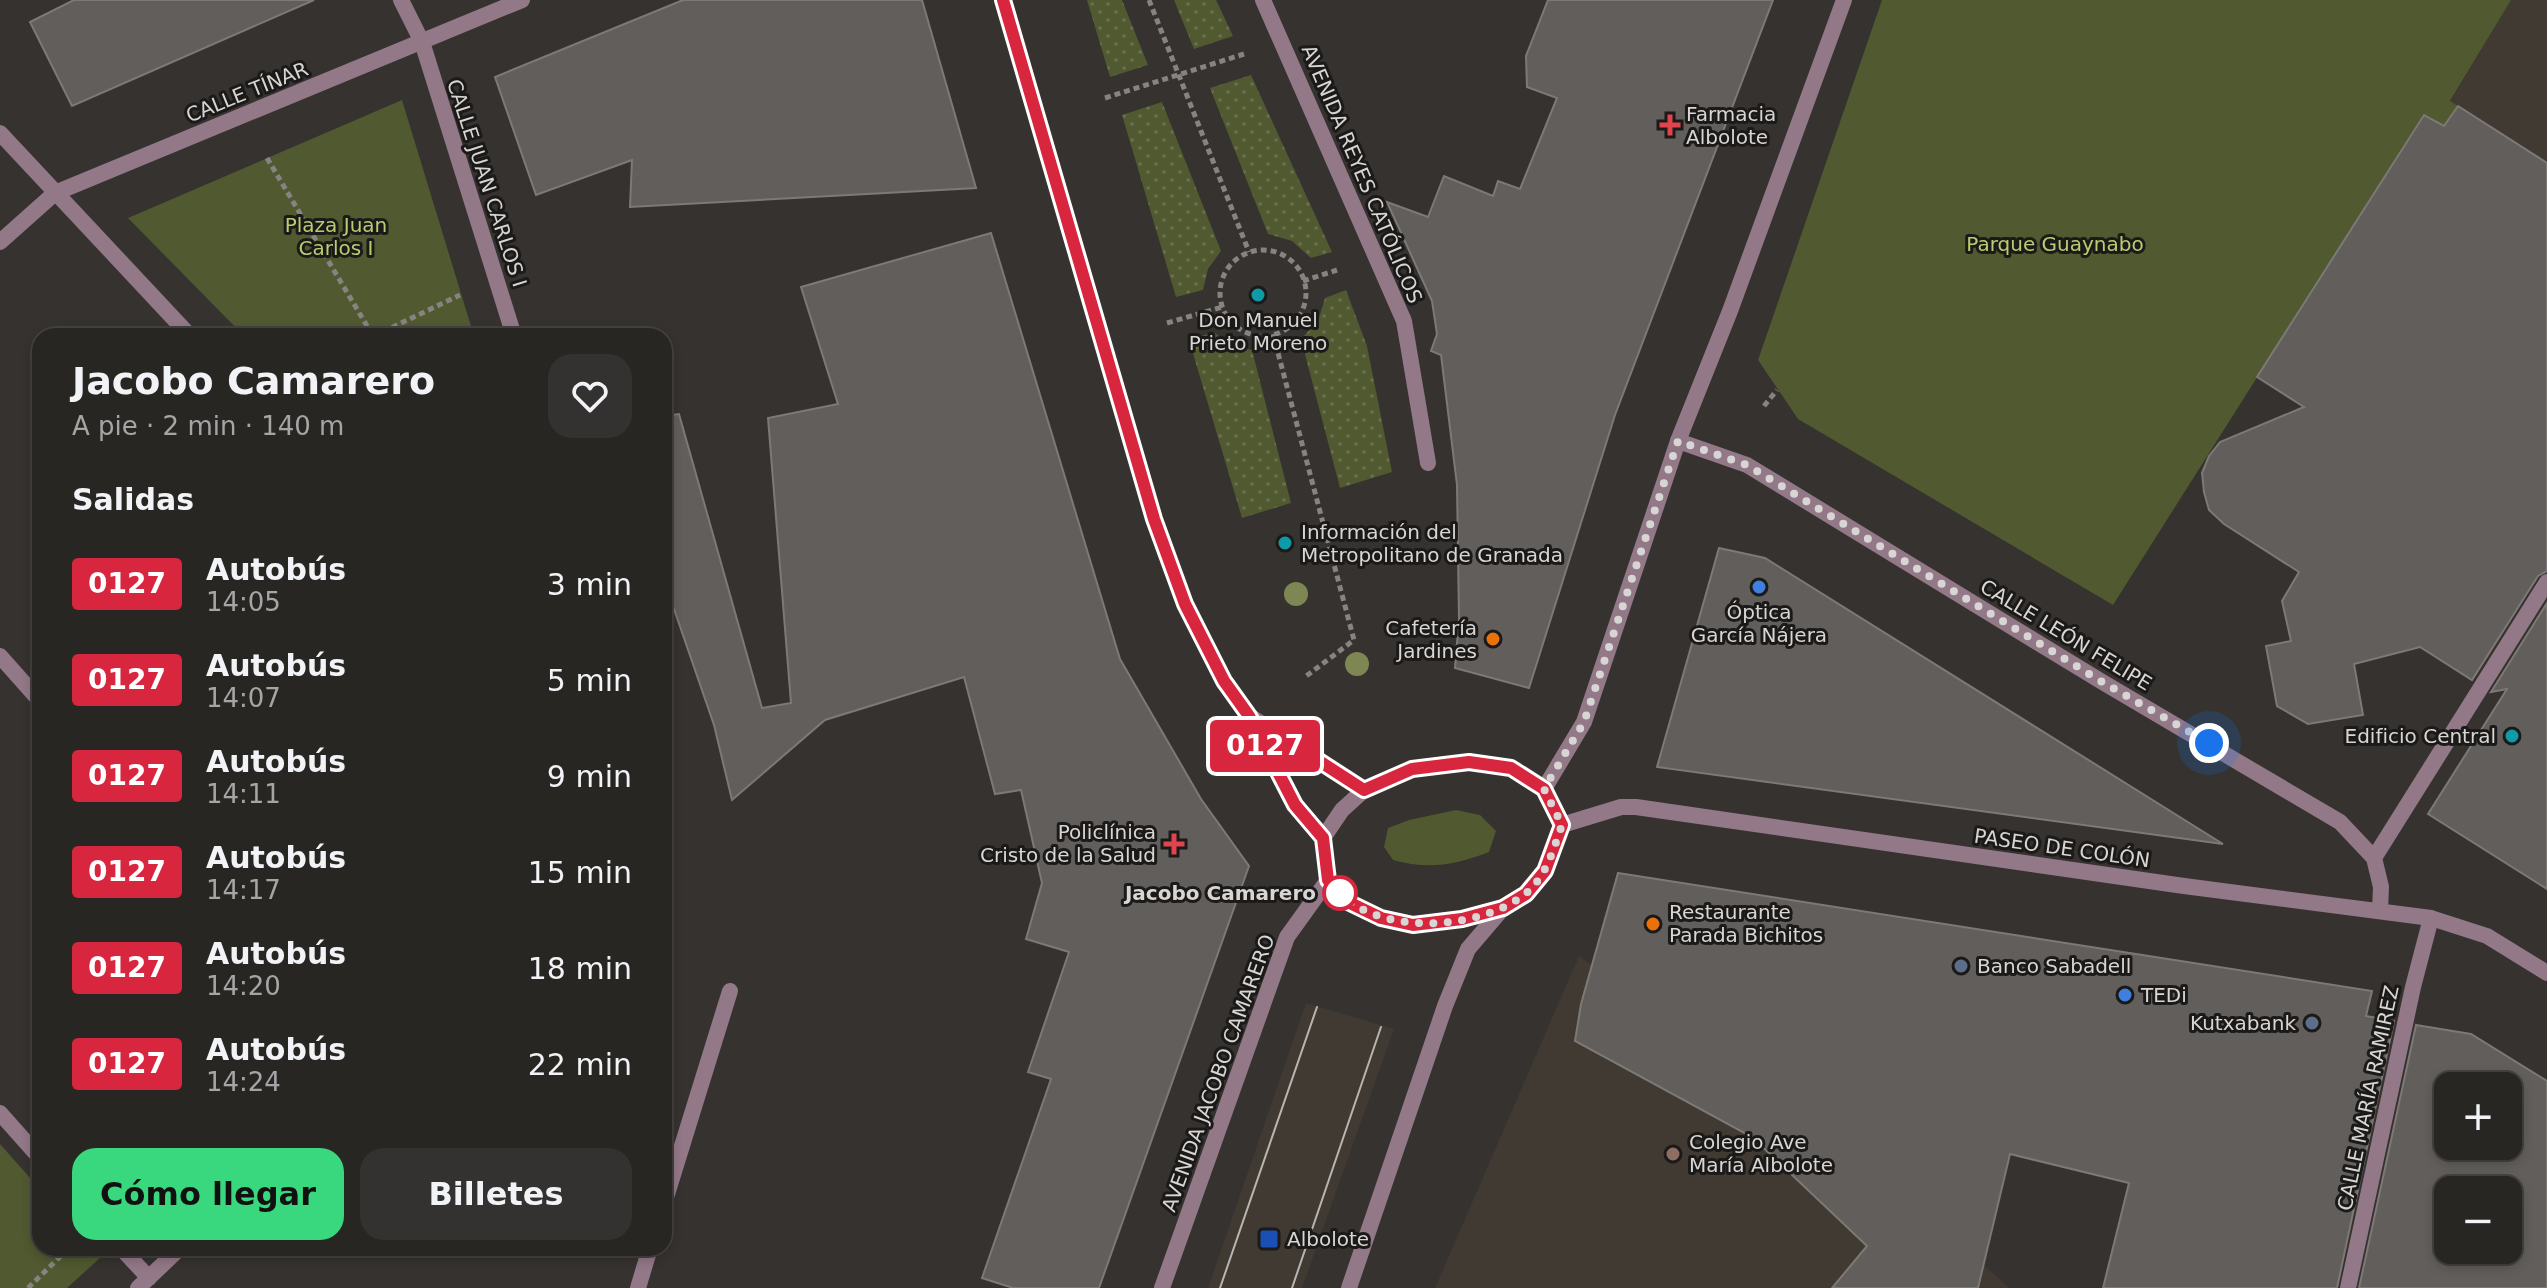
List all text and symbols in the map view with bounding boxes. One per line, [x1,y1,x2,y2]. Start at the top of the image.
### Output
street label: AVENIDA REYES CATÓLICOS [1297,41,1427,307]
street label: CALLE TÍNAR [182,57,312,127]
street label: CALLE JUAN CARLOS I [442,76,532,290]
place label: Farmacia Albolote [1686,102,1776,149]
marker: Farmacia Albolote [1661,116,1679,134]
park label: Plaza Juan Carlos I [285,213,387,260]
park label: Parque Guaynabo [1966,232,2144,256]
marker: Don Manuel Prieto Moreno [1249,286,1267,304]
place label: Don Manuel Prieto Moreno [1189,308,1327,355]
button: heart [548,354,632,438]
text: Jacobo Camarero [72,359,435,403]
text: A pie · 2 min · 140 m [72,411,344,441]
text: Salidas [72,482,194,517]
place label: Información del Metropolitano de Granada [1301,520,1563,567]
marker: Información del Metropolitano de Granada [1276,534,1294,552]
text: Autobús [206,552,346,587]
text: 0127 [88,567,166,600]
text: 3 min [547,567,632,602]
street label: CALLE LEÓN FELIPE [1976,574,2156,696]
marker: Óptica García Nájera [1750,578,1768,596]
text: 14:05 [206,587,281,617]
place label: Óptica García Nájera [1691,600,1827,647]
place label: Cafetería Jardines [1385,616,1477,663]
marker: Cafetería Jardines [1484,630,1502,648]
text: Autobús [206,648,346,683]
text: 0127 [88,663,166,696]
text: 5 min [547,663,632,698]
text: 14:07 [206,683,281,713]
line badge: 0127 [1209,720,1321,772]
your location [2189,723,2229,763]
place label: Edificio Central [2345,724,2496,748]
marker: Edificio Central [2503,727,2521,745]
text: 0127 [1226,729,1304,762]
text: Autobús [206,744,346,779]
text: 0127 [88,759,166,792]
text: 9 min [547,759,632,794]
text: 14:11 [206,779,281,809]
place label: Policlínica Cristo de la Salud [980,820,1156,867]
street label: PASEO DE COLÓN [1973,824,2151,872]
marker: Policlínica Cristo de la Salud [1163,833,1185,855]
text: Autobús [206,840,346,875]
text: 0127 [88,855,166,888]
text: 15 min [528,855,632,890]
text: 14:17 [206,875,281,905]
marker: Jacobo Camarero [1323,876,1357,910]
place label: Jacobo Camarero [1123,881,1316,905]
place label: Restaurante Parada Bichitos [1669,900,1823,947]
marker: Restaurante Parada Bichitos [1644,915,1662,933]
street label: AVENIDA JACOBO CAMARERO [1157,931,1279,1215]
text: Autobús [206,936,346,971]
text: 0127 [88,951,166,984]
text: 18 min [528,951,632,986]
place label: Banco Sabadell [1977,954,2131,978]
marker: Banco Sabadell [1952,957,1970,975]
text: 14:20 [206,971,281,1001]
place label: TEDi [2140,983,2187,1007]
street label: CALLE MARÍA RAMIREZ [2332,983,2404,1213]
marker: TEDi [2116,986,2134,1004]
place label: Kutxabank [2190,1011,2296,1035]
marker: Kutxabank [2303,1014,2321,1032]
text: Autobús [206,1032,346,1067]
text: 0127 [88,1047,166,1080]
text: 22 min [528,1047,632,1082]
text: 14:24 [206,1067,281,1097]
map controls [2434,1072,2522,1264]
button: + [2434,1072,2522,1160]
place label: Colegio Ave María Albolote [1689,1130,1833,1177]
marker: Colegio Ave María Albolote [1664,1145,1682,1163]
button: Cómo llegar [72,1148,344,1240]
button: Billetes [360,1148,632,1240]
button: − [2434,1176,2522,1264]
place label: Albolote [1287,1227,1369,1251]
marker: Albolote [1258,1228,1280,1250]

